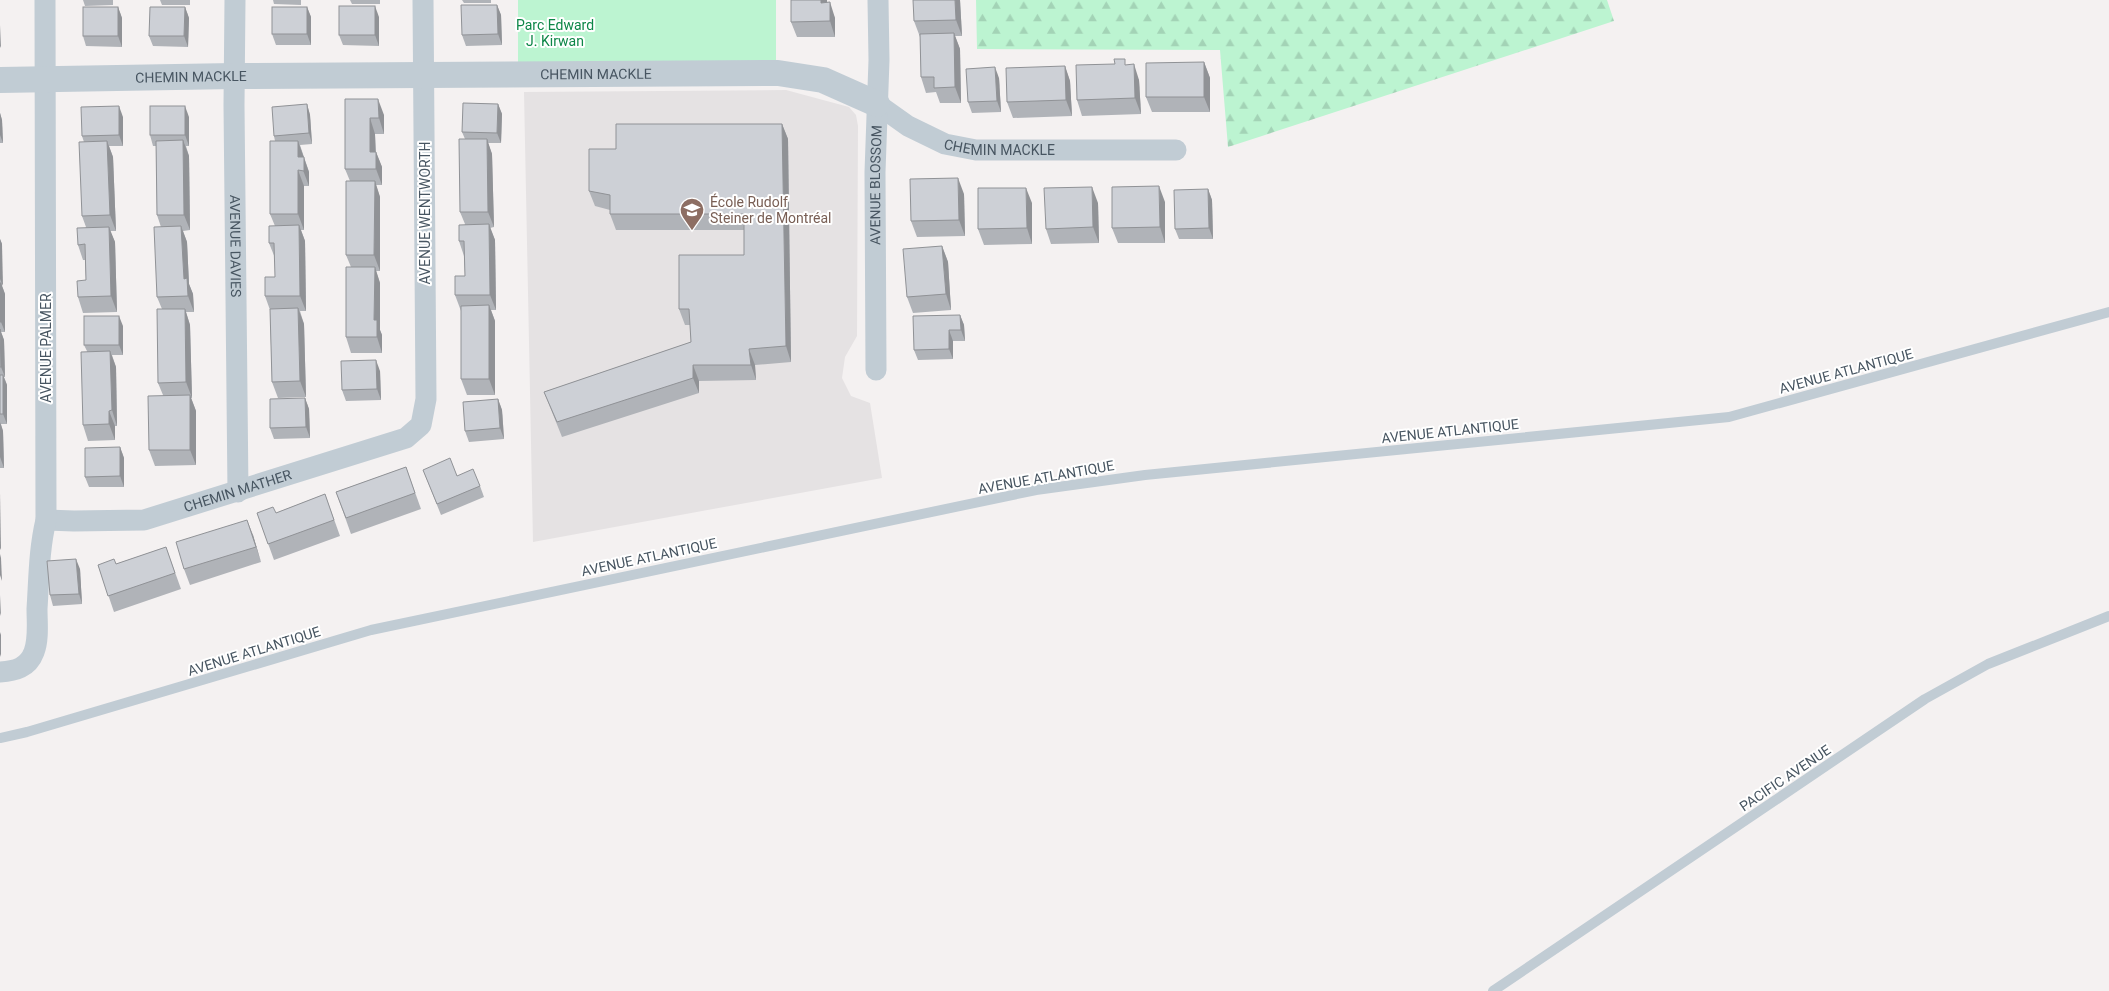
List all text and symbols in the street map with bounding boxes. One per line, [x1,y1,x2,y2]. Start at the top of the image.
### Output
park label: Parc Edward J. Kirwan [516,17,594,49]
street label: CHEMIN MACKLE [540,66,652,82]
street label: CHEMIN MACKLE [135,68,247,86]
street label: AVENUE BLOSSOM [867,125,885,245]
street label: CHEMIN MACKLE [943,136,1055,158]
street label: AVENUE WENTWORTH [417,141,433,285]
place label: École Rudolf Steiner de Montréal [710,193,831,226]
street label: AVENUE DAVIES [227,195,244,297]
school or university icon: École Rudolf Steiner de Montréal [679,197,705,231]
street label: AVENUE PALMER [38,293,54,403]
street label: AVENUE ATLANTIQUE [1777,345,1915,397]
street label: AVENUE ATLANTIQUE [1381,416,1519,446]
street label: AVENUE ATLANTIQUE [977,457,1115,497]
street label: CHEMIN MATHER [182,466,294,515]
street label: AVENUE ATLANTIQUE [580,535,718,579]
street label: AVENUE ATLANTIQUE [186,623,322,679]
street label: PACIFIC AVENUE [1736,742,1834,814]

